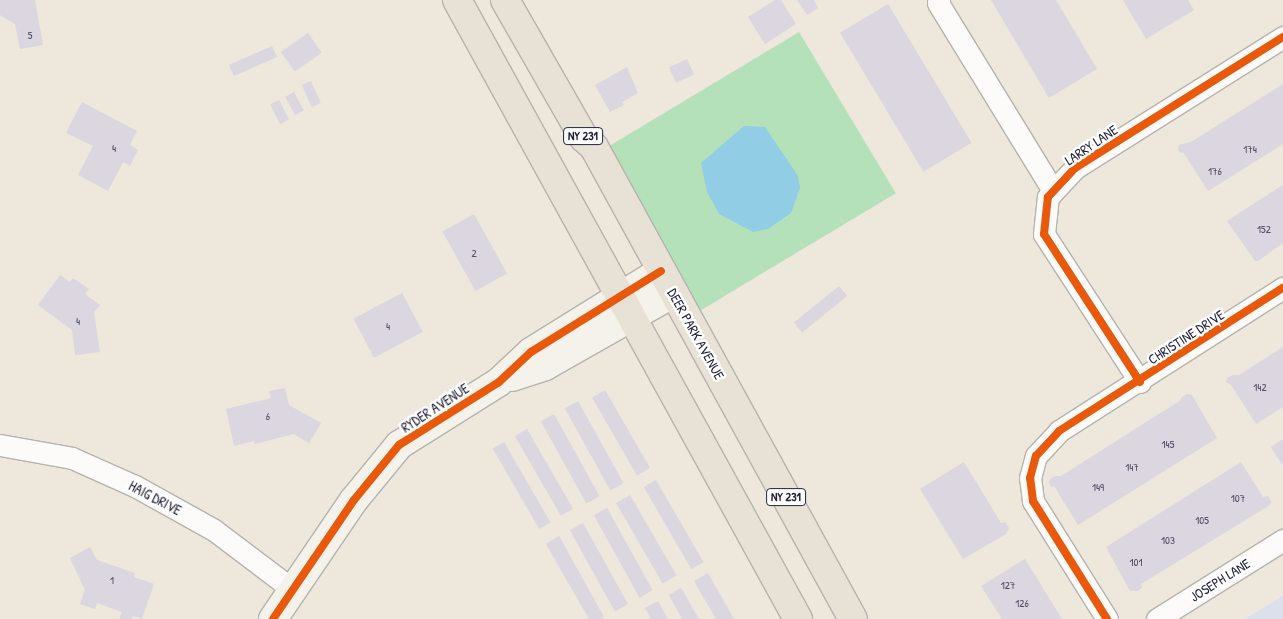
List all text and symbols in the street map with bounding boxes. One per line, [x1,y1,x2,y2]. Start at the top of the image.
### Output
house number: 5 [28,28,32,42]
street label: LARRY LANE [1061,121,1121,169]
road number: NY 231 [563,126,603,146]
house number: 4 [112,141,116,155]
house number: 174 [1243,142,1257,156]
house number: 176 [1208,164,1222,178]
house number: 152 [1257,222,1271,236]
house number: 2 [471,246,477,260]
street label: DEER PARK AVENUE [664,286,728,382]
street label: CHRISTINE DRIVE [1145,306,1227,368]
house number: 4 [76,314,80,328]
house number: 4 [386,319,390,333]
street label: RYDER AVENUE [398,380,472,436]
house number: 142 [1253,380,1267,394]
house number: 6 [266,409,270,423]
house number: 145 [1162,437,1174,451]
house number: 147 [1125,460,1139,474]
street label: HAIG DRIVE [126,477,184,519]
house number: 149 [1092,480,1104,494]
road number: NY 231 [766,488,806,507]
house number: 107 [1231,491,1245,505]
house number: 105 [1195,513,1209,527]
house number: 103 [1161,533,1175,547]
house number: 101 [1130,555,1142,569]
street label: JOSEPH LANE [1187,555,1253,605]
house number: 1 [110,573,114,587]
house number: 127 [1001,578,1015,592]
house number: 126 [1015,596,1029,610]

